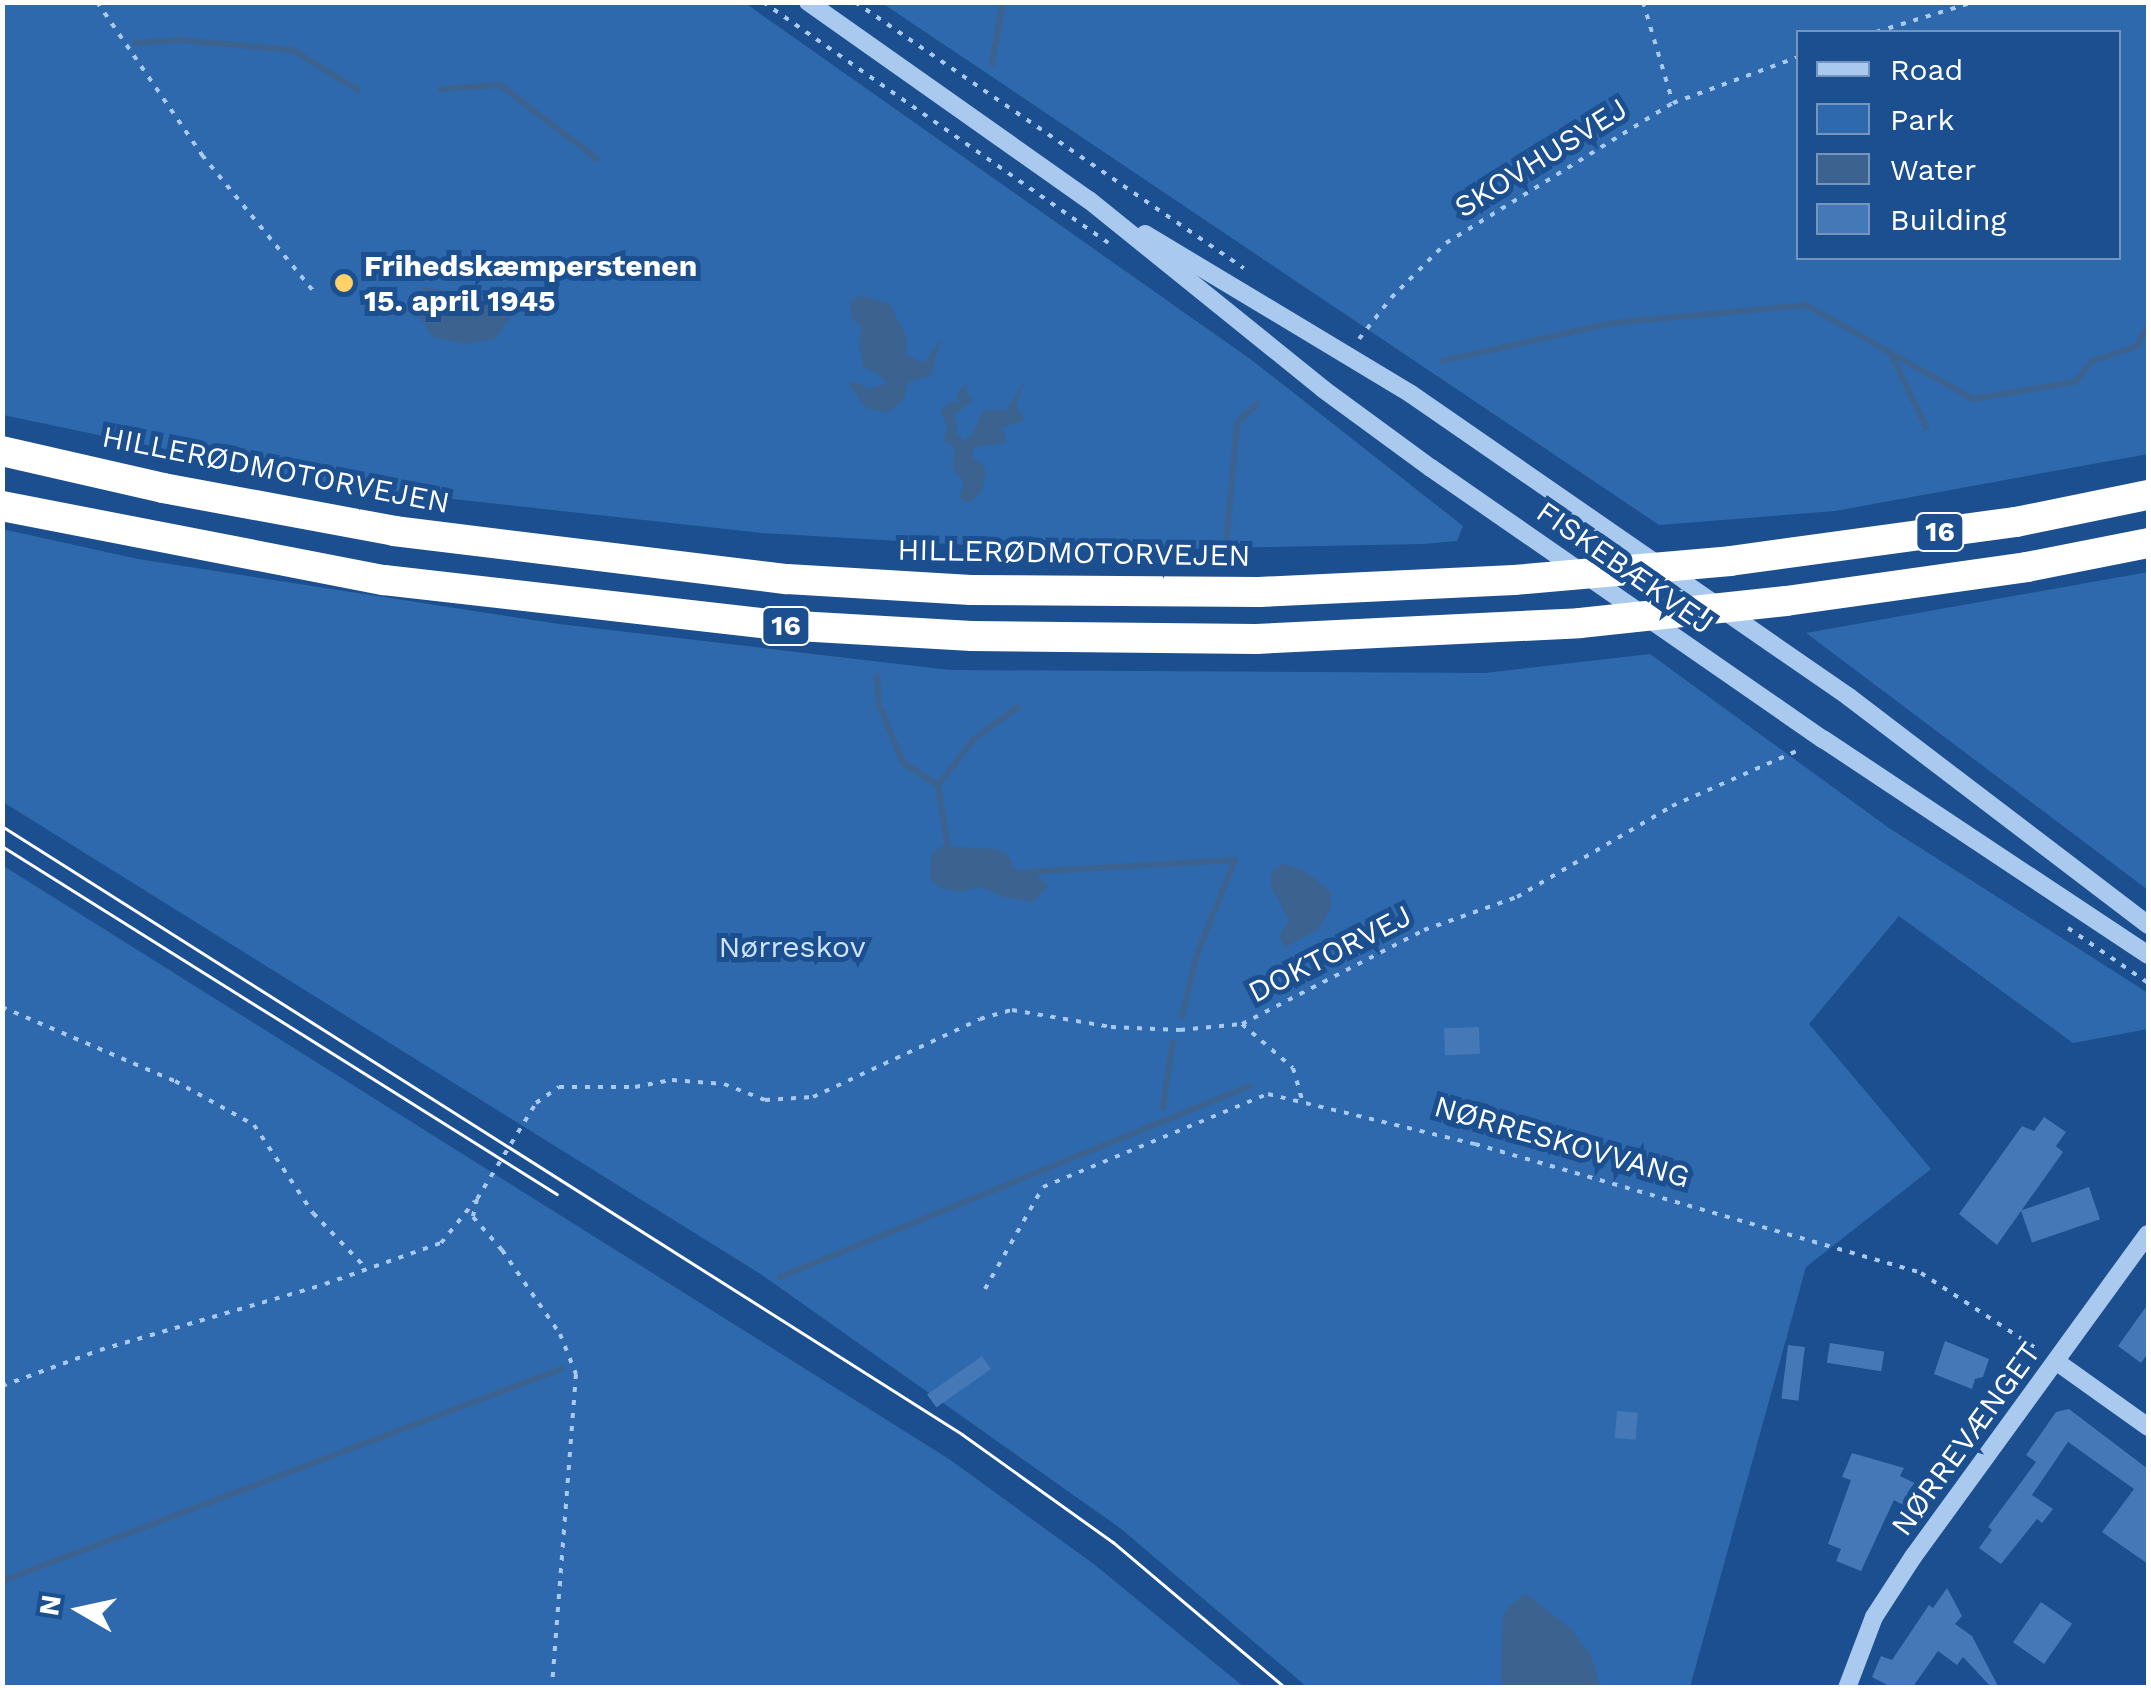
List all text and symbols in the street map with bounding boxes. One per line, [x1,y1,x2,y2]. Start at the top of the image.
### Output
legend [1796,30,2121,260]
text: Road [1890,52,1963,87]
street label: SKOVHUSVEJ [1448,91,1634,225]
text: Park [1890,102,1955,137]
text: Water [1890,152,1976,187]
text: Building [1890,202,2007,237]
place label: Frihedskæmperstenen 15. april 1945 [364,248,697,318]
marker: Frihedskæmperstenen 15. april 1945 [333,272,355,294]
street label: HILLERØDMOTORVEJEN [99,419,453,521]
street label: FISKEBÆKVEJ [1530,494,1720,642]
road number: 16 [1915,509,1965,555]
street label: HILLERØDMOTORVEJEN [897,532,1251,574]
road number: 16 [761,603,811,649]
street label: DOKTORVEJ [1242,897,1418,1011]
park label: Nørreskov [719,929,865,965]
street label: NØRRESKOVVANG [1430,1088,1694,1196]
street label: NØRREVÆNGET [1884,1335,2048,1543]
north arrow [30,1560,130,1660]
text: N [32,1592,68,1618]

